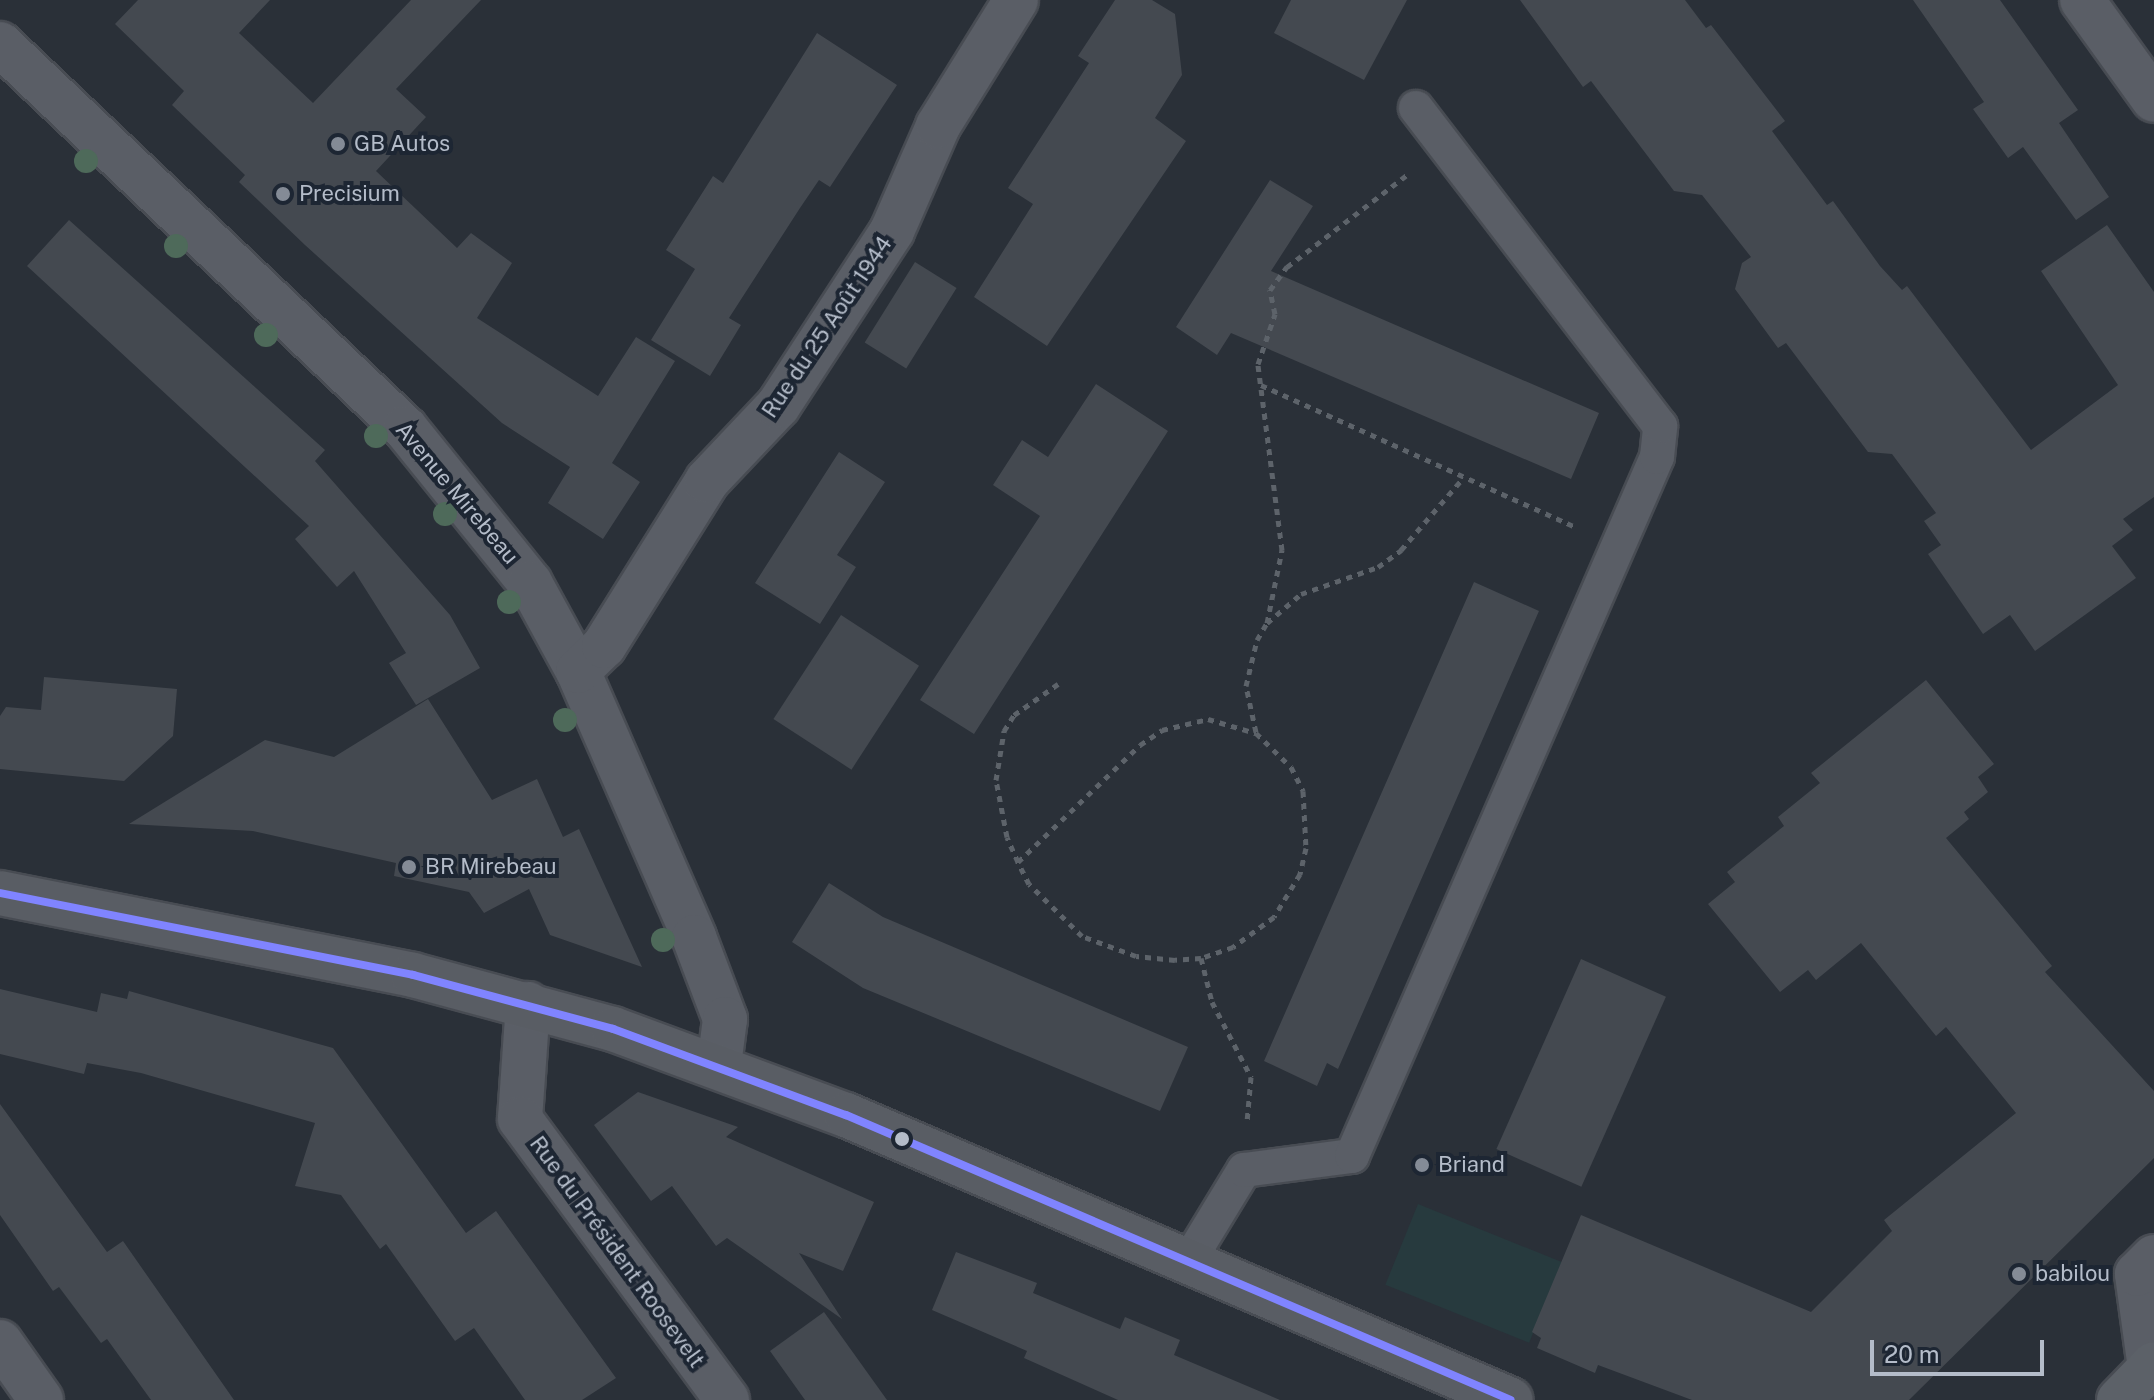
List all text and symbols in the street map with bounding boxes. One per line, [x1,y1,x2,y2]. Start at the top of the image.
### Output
place label: GB Autos [354,131,450,157]
marker: GB Autos [329,135,347,153]
place label: Precisium [299,181,400,207]
marker: Precisium [274,185,292,203]
street label: Rue du 25 Août 1944 [756,231,898,423]
street label: Avenue Mirebeau [390,417,524,569]
place label: BR Mirebeau [425,854,556,880]
marker: BR Mirebeau [400,858,418,876]
street label: Rue du Président Roosevelt [524,1131,710,1373]
unlabelled marker [894,1131,910,1147]
place label: Briand [1438,1152,1505,1178]
marker: Briand [1413,1156,1431,1174]
place label: babilou [2035,1261,2110,1287]
marker: babilou [2010,1265,2028,1283]
scale bar [1874,1324,2048,1374]
text: 20 m [1884,1340,1940,1368]

